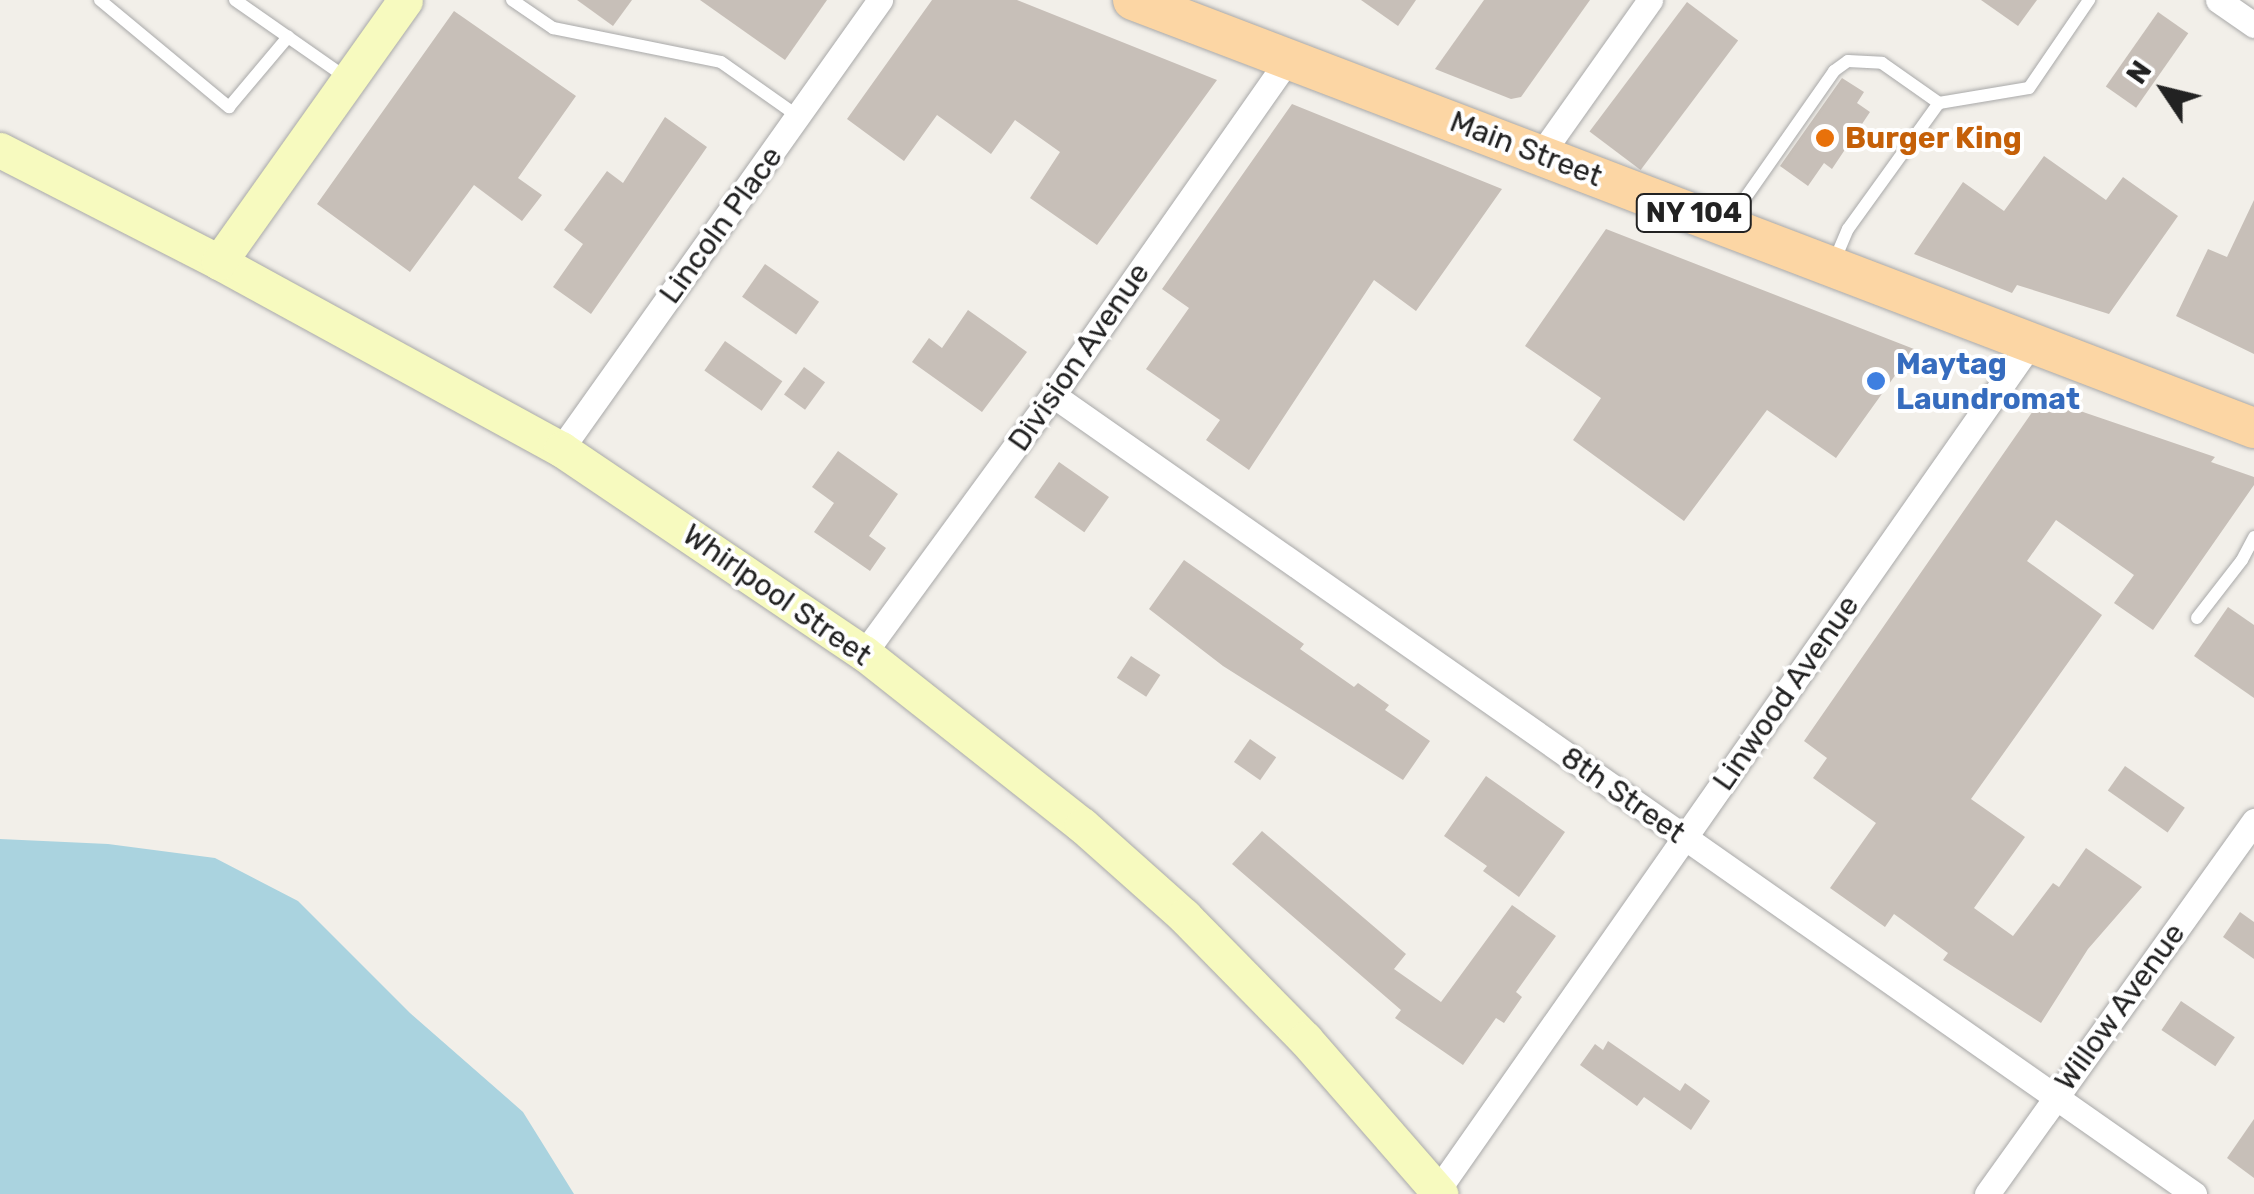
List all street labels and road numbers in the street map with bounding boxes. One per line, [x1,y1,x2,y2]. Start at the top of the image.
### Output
street label: Main Street [1445,104,1607,194]
street label: Lincoln Place [652,139,790,311]
road number: NY 104 [1634,190,1754,236]
street label: Division Avenue [1001,256,1157,458]
street label: Whirlpool Street [676,517,878,673]
street label: Linwood Avenue [1705,588,1867,798]
street label: 8th Street [1554,739,1692,851]
street label: Willow Avenue [2047,916,2193,1098]

